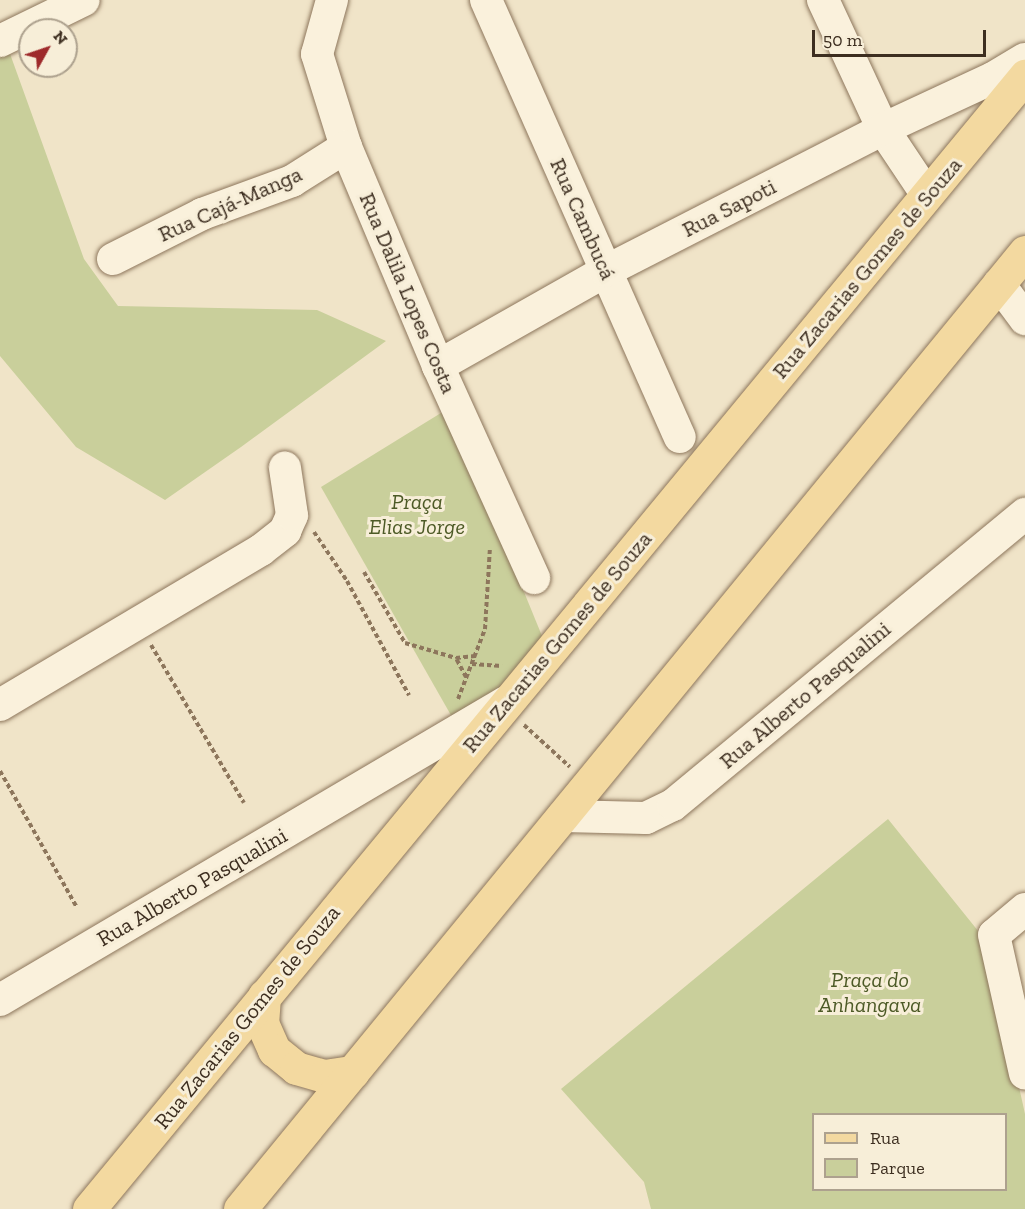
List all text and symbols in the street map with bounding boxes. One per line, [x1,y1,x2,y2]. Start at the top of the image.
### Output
north arrow [18,18,78,78]
scale bar [815,18,989,56]
text: N [49,27,72,48]
text: 50 m [823,29,862,51]
street label: Rua Zacarias Gomes de Souza [767,152,967,384]
street label: Rua Cambucá [544,154,622,284]
street label: Rua Cajá-Manga [154,161,306,247]
street label: Rua Sapoti [678,173,780,243]
street label: Rua Dalila Lopes Costa [354,189,462,397]
park label: Praça Elias Jorge [369,488,465,540]
street label: Rua Zacarias Gomes de Souza [457,526,657,758]
street label: Rua Alberto Pasqualini [714,616,896,774]
street label: Rua Alberto Pasqualini [92,822,292,952]
street label: Rua Zacarias Gomes de Souza [149,900,345,1134]
park label: Praça do Anhangava [819,966,921,1017]
legend [812,1113,1007,1191]
text: Rua [870,1127,900,1149]
text: Parque [870,1157,925,1179]

